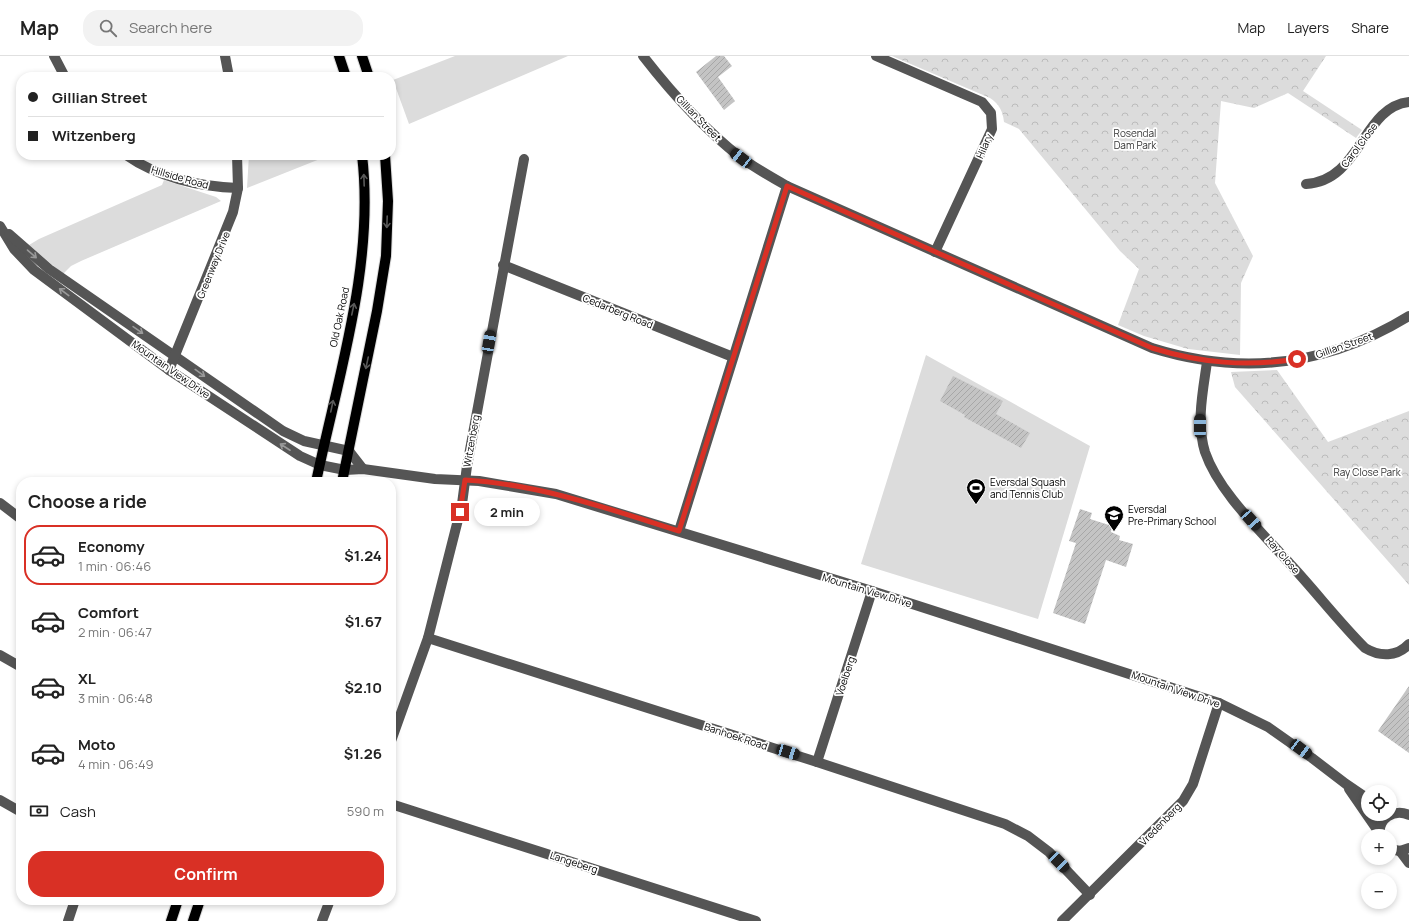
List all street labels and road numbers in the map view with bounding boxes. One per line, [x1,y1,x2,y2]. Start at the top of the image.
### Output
street label: Gillian Street [673,92,725,144]
street label: Carol Close [1337,120,1381,170]
street label: Hilary [972,131,996,161]
street label: Hillside Road [150,162,210,192]
street label: Greenway Drive [193,229,233,301]
street label: Old Oak Road [326,286,352,348]
street label: Cedarberg Road [581,290,655,332]
street label: Gillian Street [1314,329,1374,361]
street label: Mountain View Drive [129,337,213,401]
street label: Witzenberg [459,414,483,468]
street label: Ray Close [1263,533,1303,577]
street label: Mountain View Drive [821,570,914,610]
street label: Voelberg [832,654,858,697]
street label: Mountain View Drive [1130,667,1222,711]
street label: Banhoek Road [702,719,770,753]
street label: Vredenberg [1136,800,1184,848]
street label: Langeberg [548,848,600,876]

